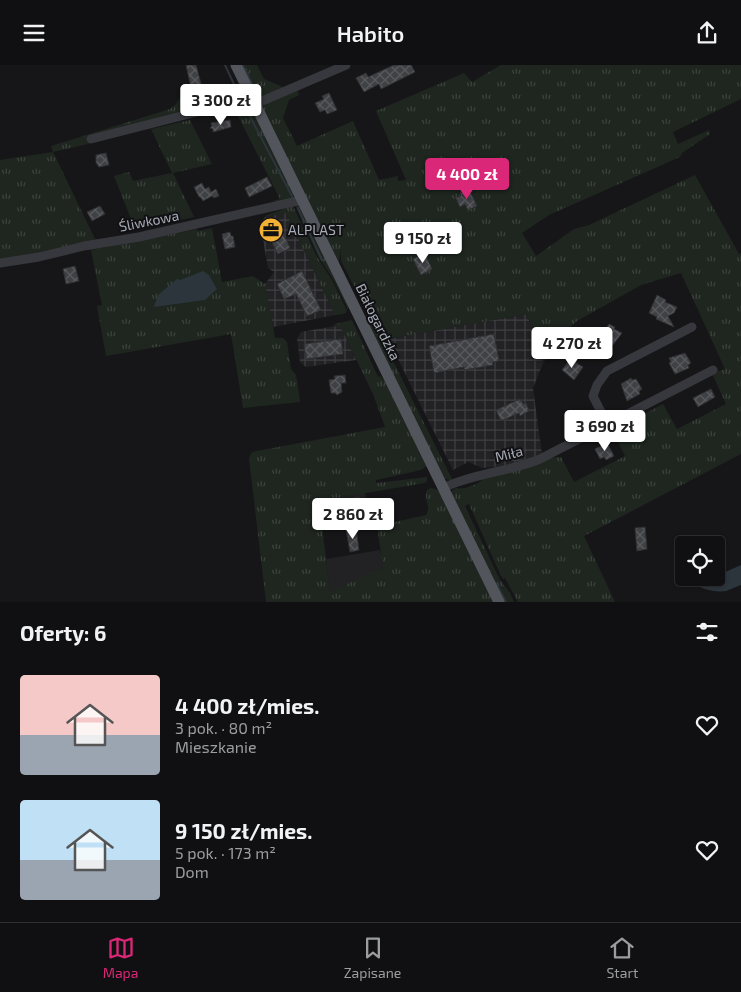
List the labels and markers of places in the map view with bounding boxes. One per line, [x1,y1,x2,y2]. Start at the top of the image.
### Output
pin: 3 300 zł [169,83,273,126]
pin: 4 400 zł [415,157,519,200]
office icon: ALPLAST [258,217,284,243]
place label: ALPLAST [288,221,344,238]
pin: 9 150 zł [371,221,475,264]
pin: 4 270 zł [520,327,624,369]
pin: 3 690 zł [553,409,657,452]
pin: 2 860 zł [301,497,405,540]

